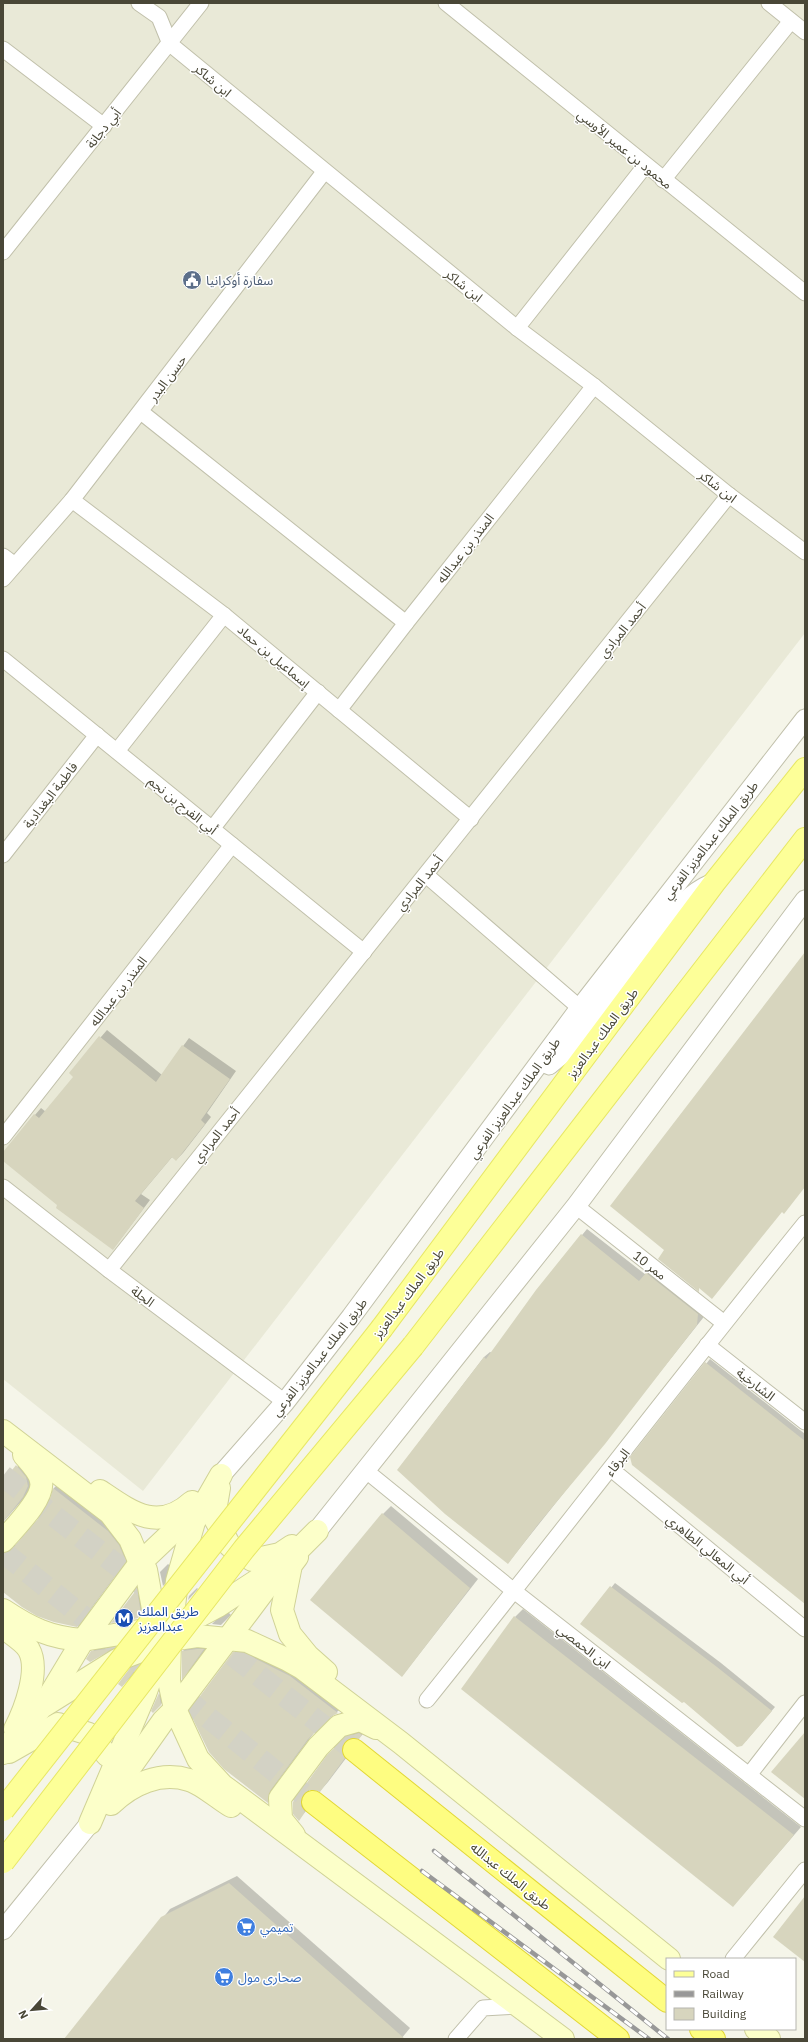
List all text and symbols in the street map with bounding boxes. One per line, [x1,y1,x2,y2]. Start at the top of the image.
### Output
street label: ابن شاكر [190,59,235,101]
street label: أبي دجانة [82,105,126,153]
street label: محمود بن عمير الأوسي [572,106,676,195]
street label: ابن شاكر [441,264,486,306]
public building icon: سفارة أوكرانيا [181,269,203,291]
place label: سفارة أوكرانيا [206,272,273,289]
street label: حسن البدر [144,351,191,406]
street label: ابن شاكر [694,466,740,507]
street label: المنذر بن عبدالله [433,510,498,587]
street label: أحمد المرادي [595,599,651,663]
street label: إسماعيل بن حماد [233,621,314,693]
street label: فاطمة البغدادية [19,759,82,832]
street label: أبي الفرج بن نجم [144,772,221,840]
street label: طريق الملك عبدالعزيز الفرعي [659,777,764,904]
street label: أحمد المرادي [392,852,448,916]
street label: المنذر بن عبدالله [86,953,151,1030]
street label: طريق الملك عبدالعزيز [562,985,642,1083]
street label: طريق الملك عبدالعزيز الفرعي [465,1034,566,1163]
street label: أحمد المرادي [189,1104,245,1168]
street label: طريق الملك عبدالعزيز [368,1245,448,1343]
street label: ممر 10 [629,1247,670,1284]
street label: الجلة [128,1282,158,1311]
street label: طريق الملك عبدالعزيز الفرعي [268,1294,373,1421]
street label: الشارخية [733,1364,778,1405]
street label: البرقاء [601,1445,634,1480]
street label: أبي المعالي الطاهري [662,1511,753,1590]
place label: طريق الملك عبدالعزيز [137,1603,199,1635]
metro station icon: طريق الملك عبدالعزيز [113,1607,135,1629]
street label: ابن الحمصي [552,1620,614,1674]
street label: طريق الملك عبدالله [467,1839,554,1914]
supermarket icon: تمیمي [235,1916,257,1938]
place label: تمیمي [260,1919,294,1938]
legend [666,1958,796,2030]
supermarket icon: صحارى مول [213,1966,235,1988]
text: Road [702,1966,730,1981]
place label: صحارى مول [238,1969,302,1986]
text: Railway [702,1986,744,2001]
north arrow [12,1990,52,2030]
text: Building [702,2006,747,2021]
text: N [15,2008,31,2021]

